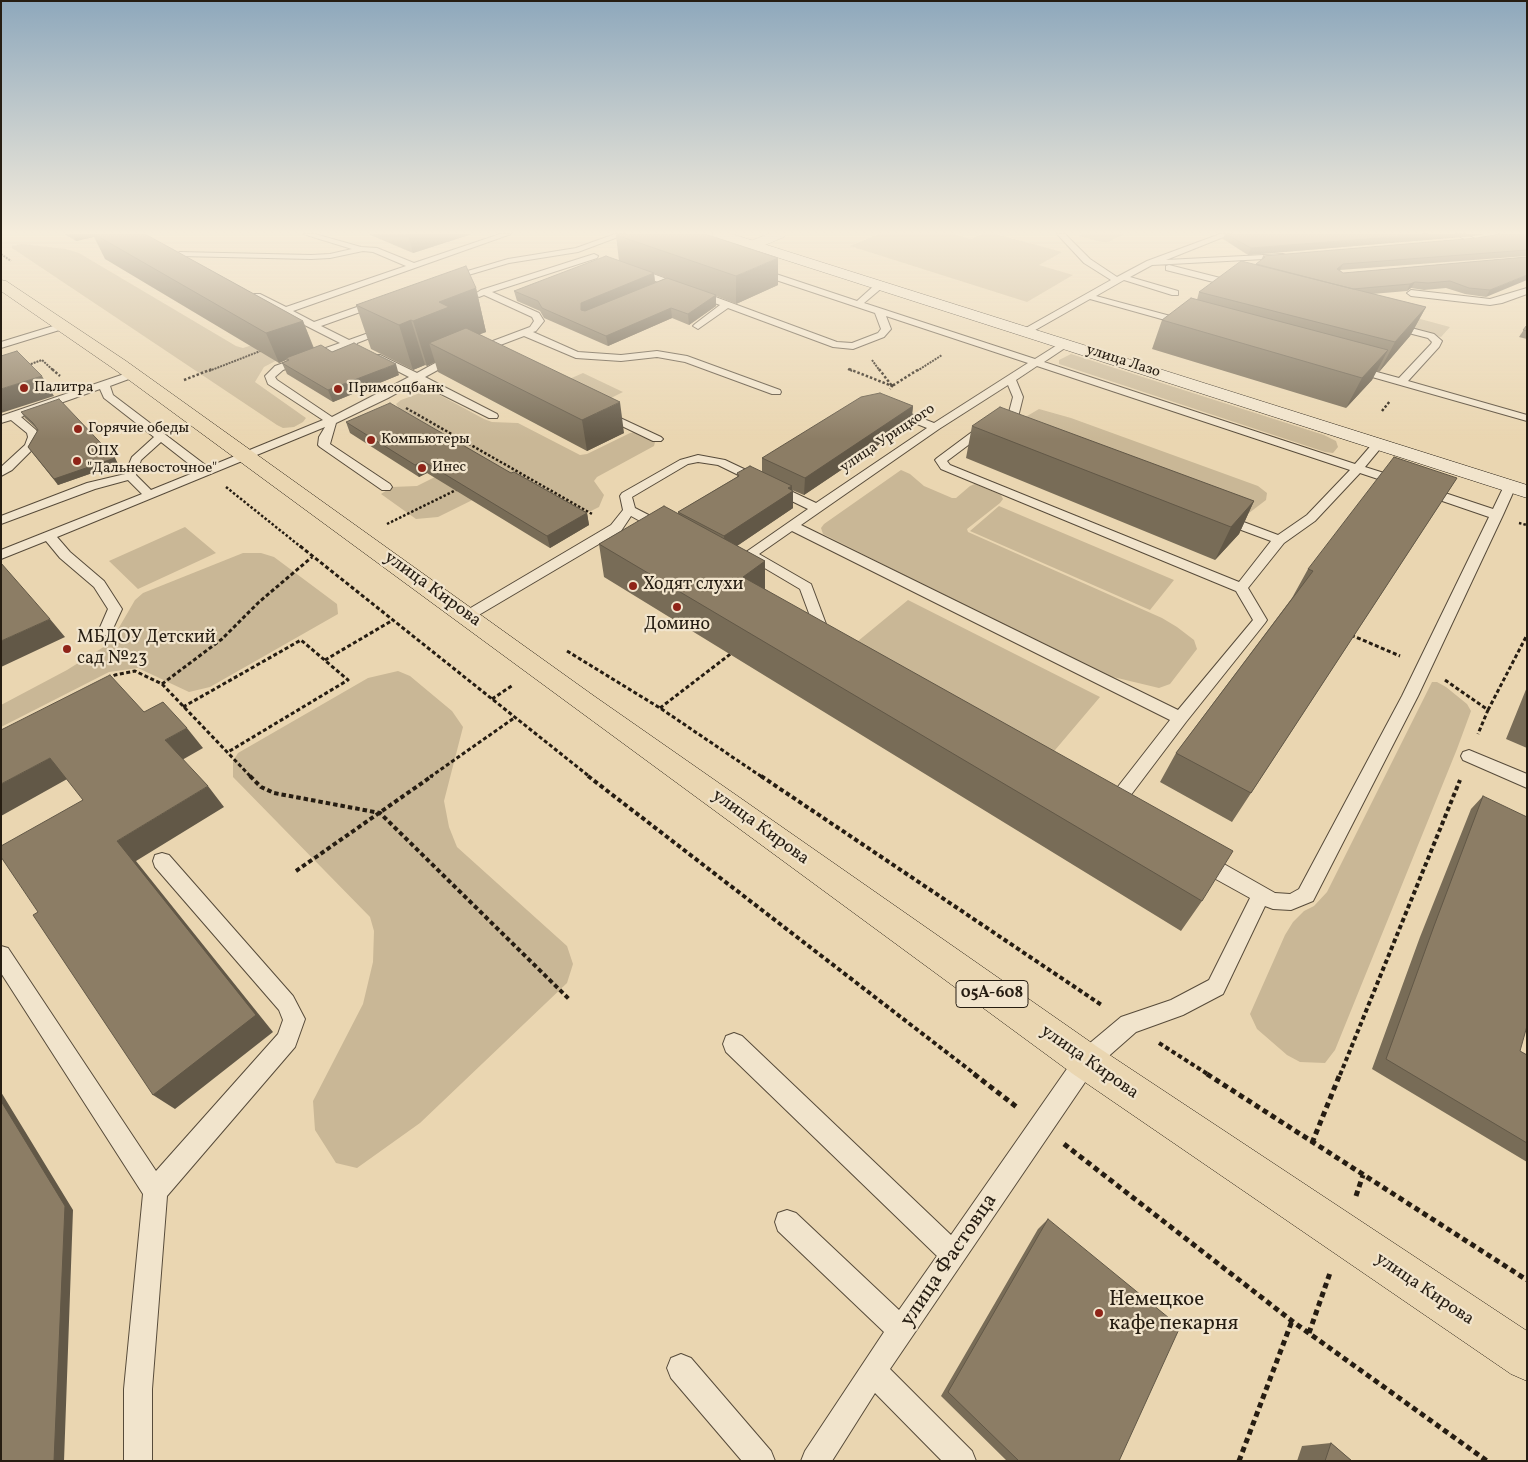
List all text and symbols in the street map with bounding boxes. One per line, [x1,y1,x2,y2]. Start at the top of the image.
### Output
street label: улица Лазо [1084,342,1162,382]
place label: Палитра [34,379,93,397]
place label: Примсоцбанк [348,380,444,398]
marker: Палитра [18,382,30,394]
marker: Примсоцбанк [332,383,344,395]
street label: улица Урицкого [837,401,939,477]
place label: Горячие обеды [88,420,189,438]
marker: Горячие обеды [72,423,84,435]
place label: Компьютеры [381,431,470,449]
marker: Компьютеры [365,434,377,446]
place label: ОПХ "Дальневосточное" [87,443,217,478]
marker: ОПХ "Дальневосточное" [71,455,83,467]
place label: Инес [432,459,466,477]
marker: Инес [416,462,428,474]
street label: улица Кирова [379,548,485,632]
place label: Ходят слухи [643,575,744,597]
marker: Ходят слухи [627,580,639,592]
marker: Домино [671,601,683,613]
place label: Домино [644,615,710,637]
place label: МБДОУ Детский сад №23 [77,628,216,670]
marker: МБДОУ Детский сад №23 [61,643,73,655]
street label: улица Кирова [707,786,813,870]
road number: 05А-608 [956,981,1028,1008]
street label: улица Кирова [1036,1021,1142,1105]
street label: улица Фастовца [896,1190,1004,1332]
street label: улица Кирова [1370,1249,1478,1331]
place label: Немецкое кафе пекарня [1109,1288,1238,1338]
marker: Немецкое кафе пекарня [1093,1307,1105,1319]

